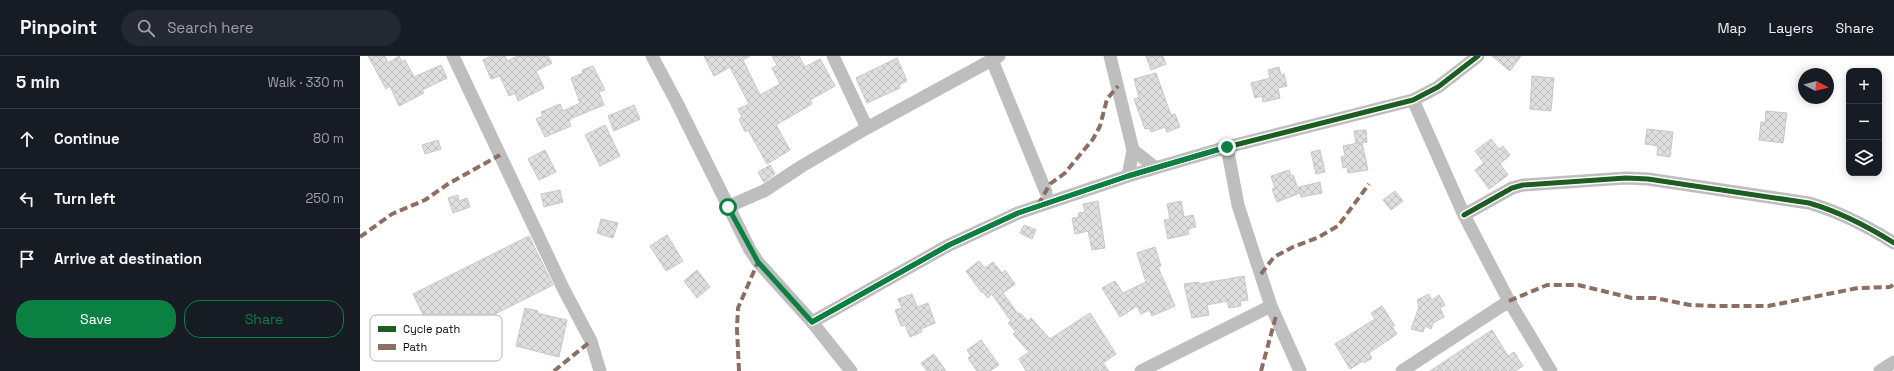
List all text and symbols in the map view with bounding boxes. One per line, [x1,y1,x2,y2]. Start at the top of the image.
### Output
search box [121,10,401,46]
text: Pinpoint [20,15,97,40]
icon: search [135,17,157,39]
text: Search here [167,18,254,37]
text: Map [1717,19,1747,37]
text: Layers [1769,19,1813,37]
text: Share [1835,19,1874,37]
north arrow [1798,68,1834,104]
map controls [1846,68,1882,176]
button: + [1846,68,1882,104]
text: 5 min [16,71,60,93]
text: Walk · 330 m [267,74,344,91]
button: − [1846,104,1882,140]
icon: ahead [16,128,38,150]
text: Continue [54,129,120,148]
text: 80 m [313,130,344,147]
route end [1218,138,1236,156]
button: layers [1846,140,1882,176]
icon: left [16,188,38,210]
text: Turn left [54,189,116,208]
text: 250 m [306,190,344,207]
route start [719,198,737,216]
icon: arrive [16,248,38,270]
text: Arrive at destination [54,249,202,268]
button: Save [16,300,176,338]
button: Share [184,300,344,338]
legend [370,315,502,361]
text: Cycle path [403,322,460,336]
text: Path [403,340,427,354]

